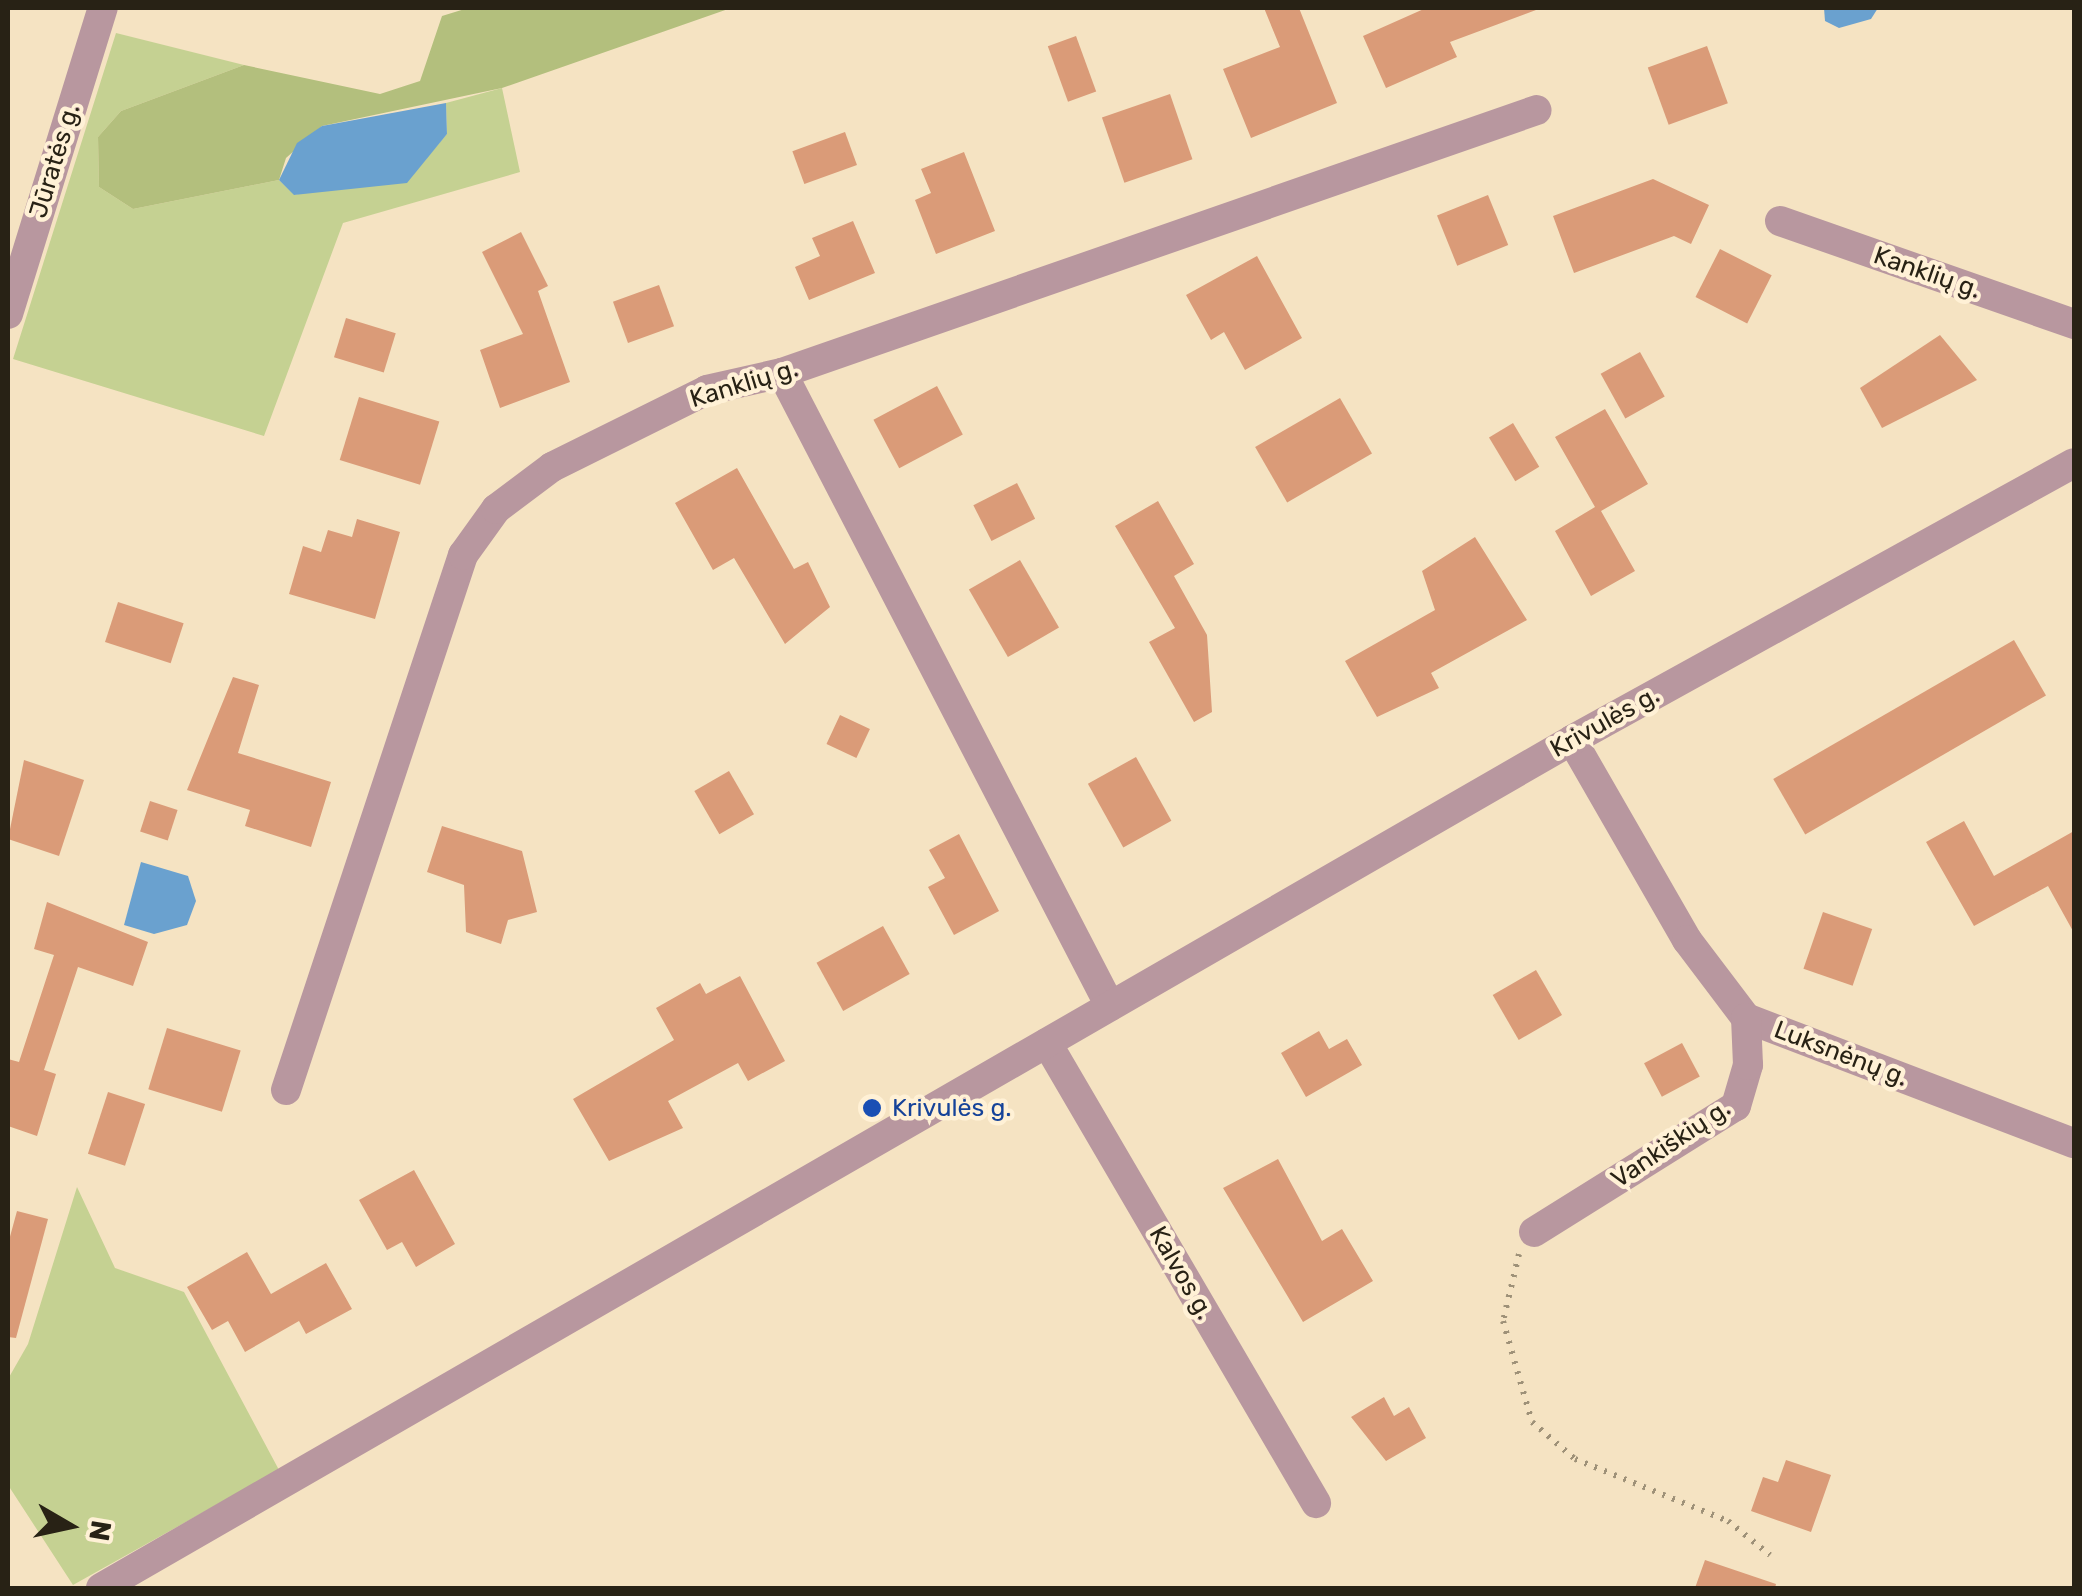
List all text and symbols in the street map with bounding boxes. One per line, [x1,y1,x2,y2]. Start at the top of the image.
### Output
street label: Jūratės g. [23,100,87,222]
street label: Kanklių g. [1870,241,1984,305]
street label: Kanklių g. [686,353,802,415]
street label: Krivulės g. [1545,680,1665,764]
street label: Luksnėnų g. [1770,1015,1912,1093]
place label: Krivulės g. [892,1093,1012,1123]
street label: Vankiškių g. [1606,1093,1736,1195]
marker: Krivulės g. [861,1097,883,1119]
street label: Kalvos g. [1142,1221,1220,1325]
north arrow [20,1476,120,1576]
text: N [82,1518,118,1543]

